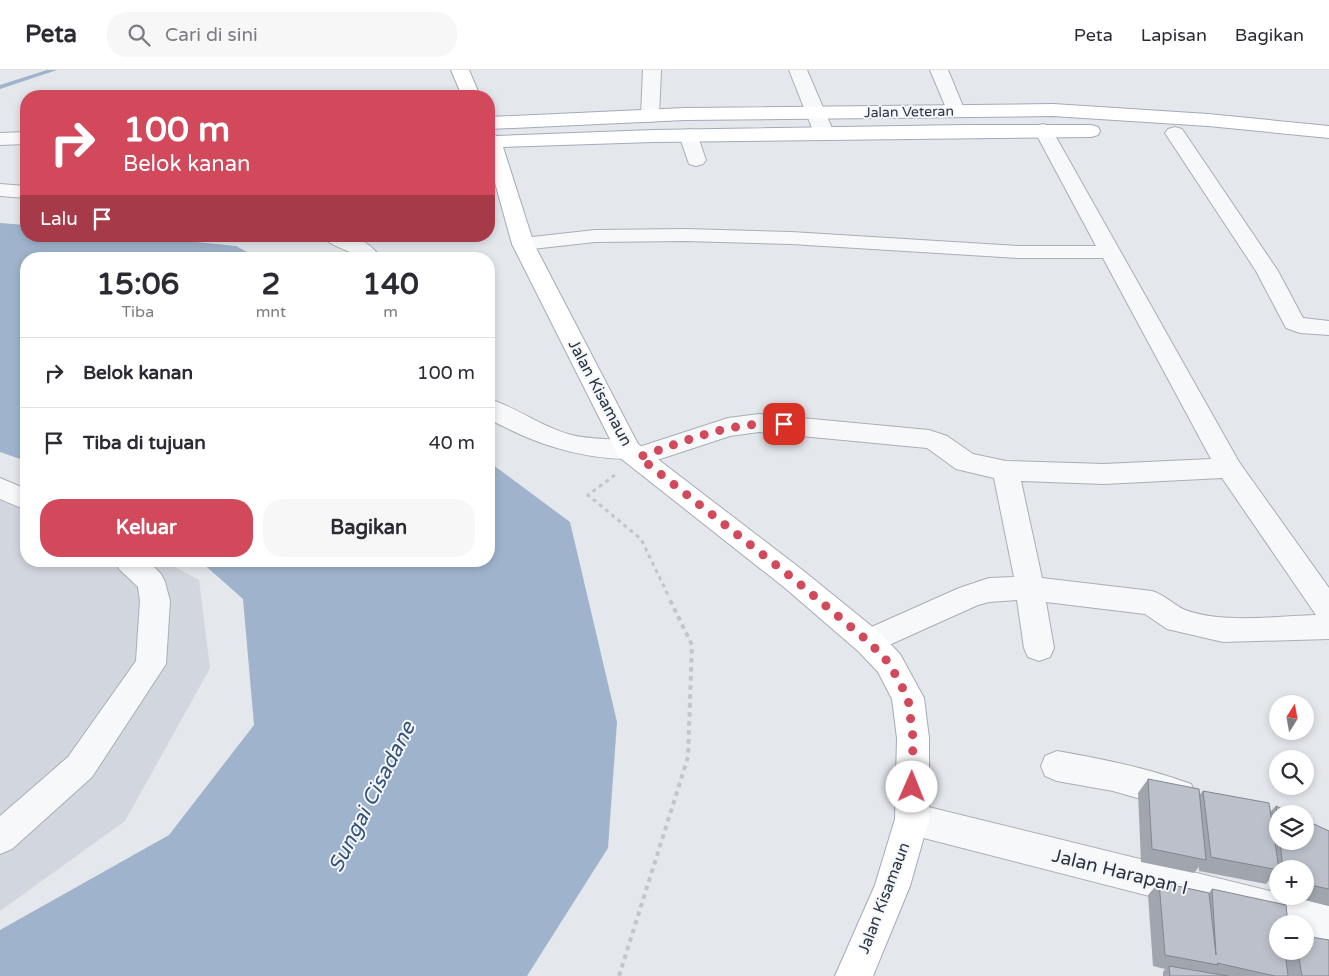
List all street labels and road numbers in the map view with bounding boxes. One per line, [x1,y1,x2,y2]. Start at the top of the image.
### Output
street label: Jalan Veteran [864,103,954,121]
street label: Jalan Kisamaun [564,336,636,450]
street label: Jalan Kisamaun [854,839,914,957]
street label: Jalan Harapan I [1050,845,1190,899]

